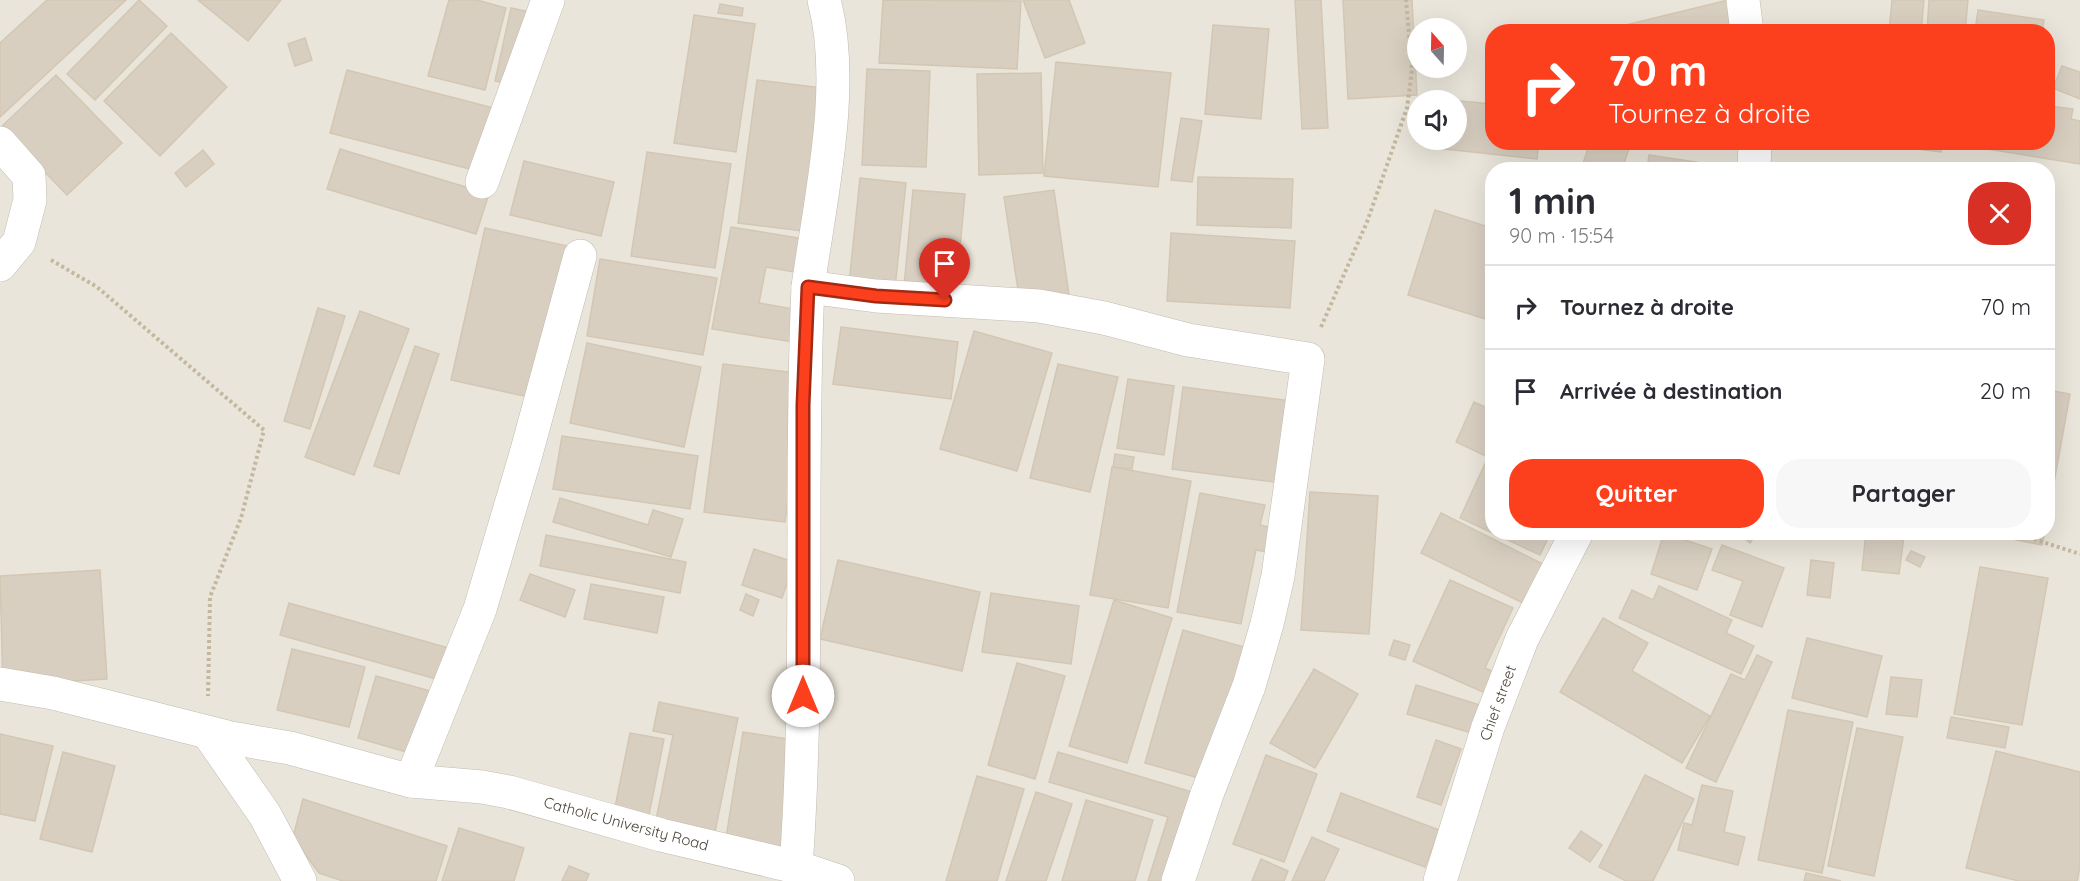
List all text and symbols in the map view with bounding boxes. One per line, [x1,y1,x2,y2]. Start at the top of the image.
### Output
north arrow [1407,18,1467,78]
map controls [1407,18,1467,150]
text: 70 m [1608,44,1707,97]
icon: right [1509,48,1587,126]
button: sound [1407,90,1467,150]
text: Tournez à droite [1608,96,1811,130]
text: 1 min [1509,178,1596,223]
button: close [1968,182,2031,245]
text: 90 m · 15:54 [1509,223,1614,248]
pin [919,238,970,300]
icon: arrive [928,247,961,280]
icon: right [1509,291,1542,324]
text: Tournez à droite [1560,293,1734,321]
text: 70 m [1981,293,2031,321]
icon: arrive [1509,375,1542,408]
text: Arrivée à destination [1560,377,1782,405]
text: 20 m [1980,377,2031,405]
button: Quitter [1509,459,1764,528]
button: Partager [1776,459,2031,528]
street label: Chief street [1475,662,1520,743]
position arrow [771,664,835,728]
street label: Catholic University Road [542,792,711,855]

